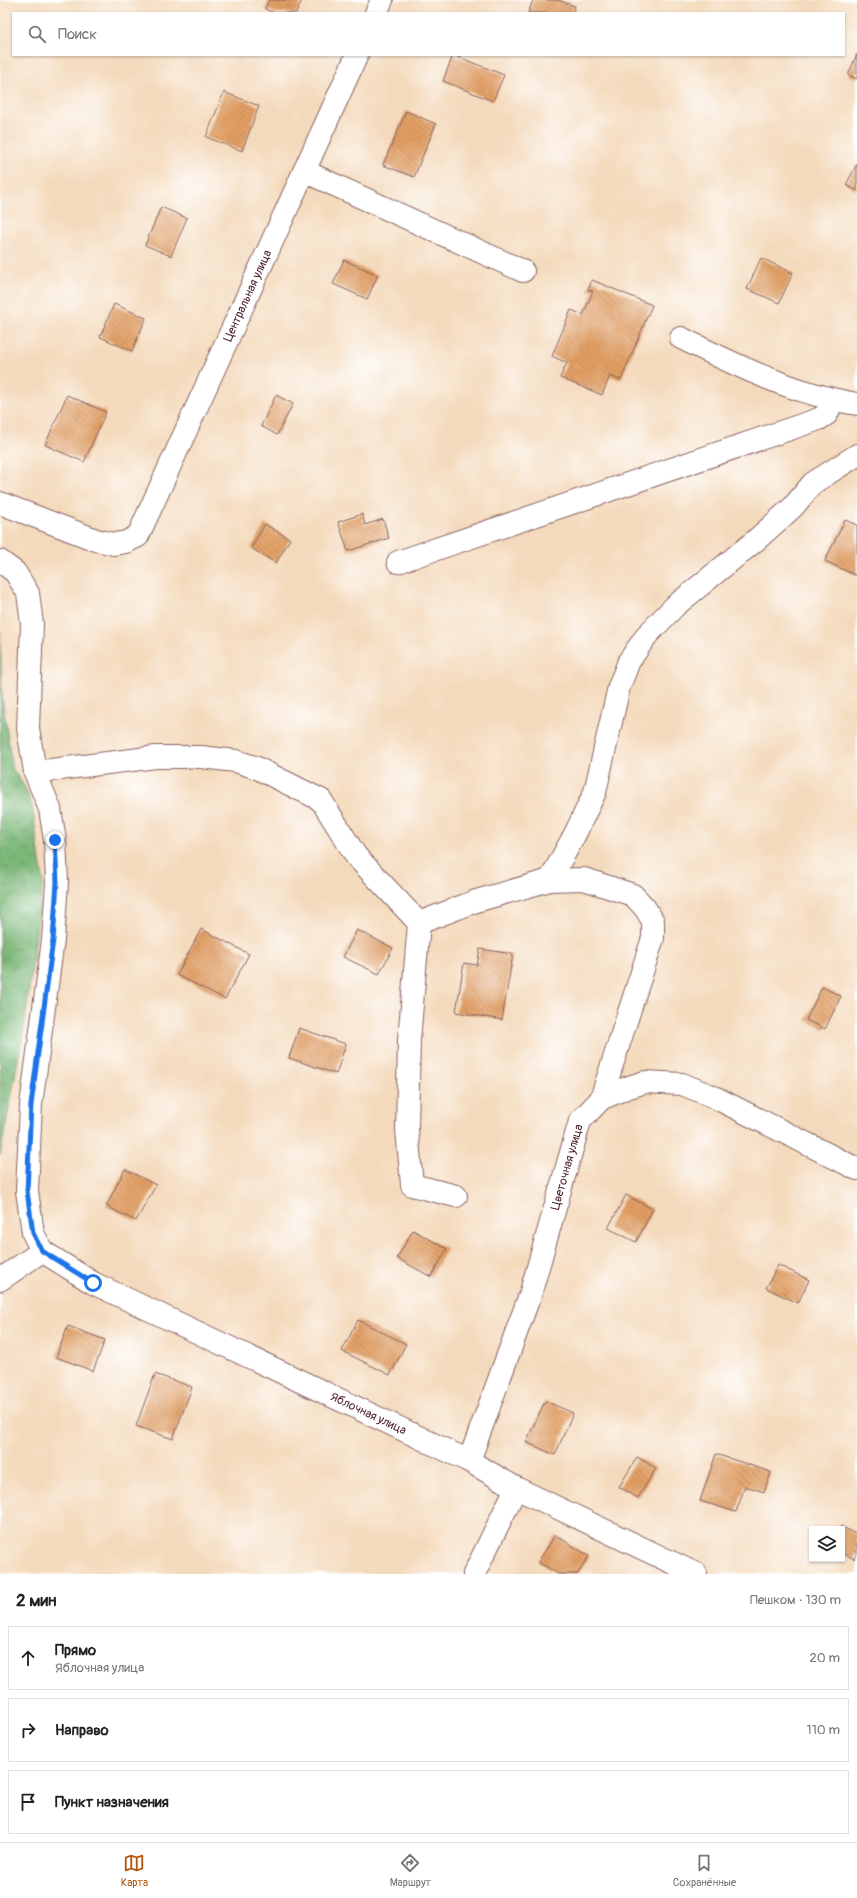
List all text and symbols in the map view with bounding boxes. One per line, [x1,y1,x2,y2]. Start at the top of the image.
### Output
search box [12,12,845,56]
icon: search [26,23,48,45]
text: Поиск [58,25,97,44]
street label: Центральная улица [220,247,275,344]
route end [46,831,64,849]
street label: Цветочная улица [547,1122,586,1212]
route start [84,1274,102,1292]
street label: Яблочная улица [328,1389,409,1438]
map controls [809,1526,845,1562]
button: layers [809,1526,845,1562]
text: 2 мин [16,1590,56,1611]
text: Пешком · 130 m [750,1592,841,1608]
text: Прямо [55,1641,96,1660]
icon: ahead [17,1647,39,1669]
text: 20 m [809,1650,840,1666]
text: Яблочная улица [55,1660,144,1676]
icon: right [17,1719,39,1741]
text: Направо [55,1721,109,1740]
text: 110 m [807,1722,840,1738]
icon: arrive [17,1791,39,1813]
text: Пункт назначения [55,1793,169,1812]
tab: Карта [121,1852,148,1889]
tab: Маршрут [390,1852,431,1889]
tab: Сохранённые [673,1852,736,1889]

